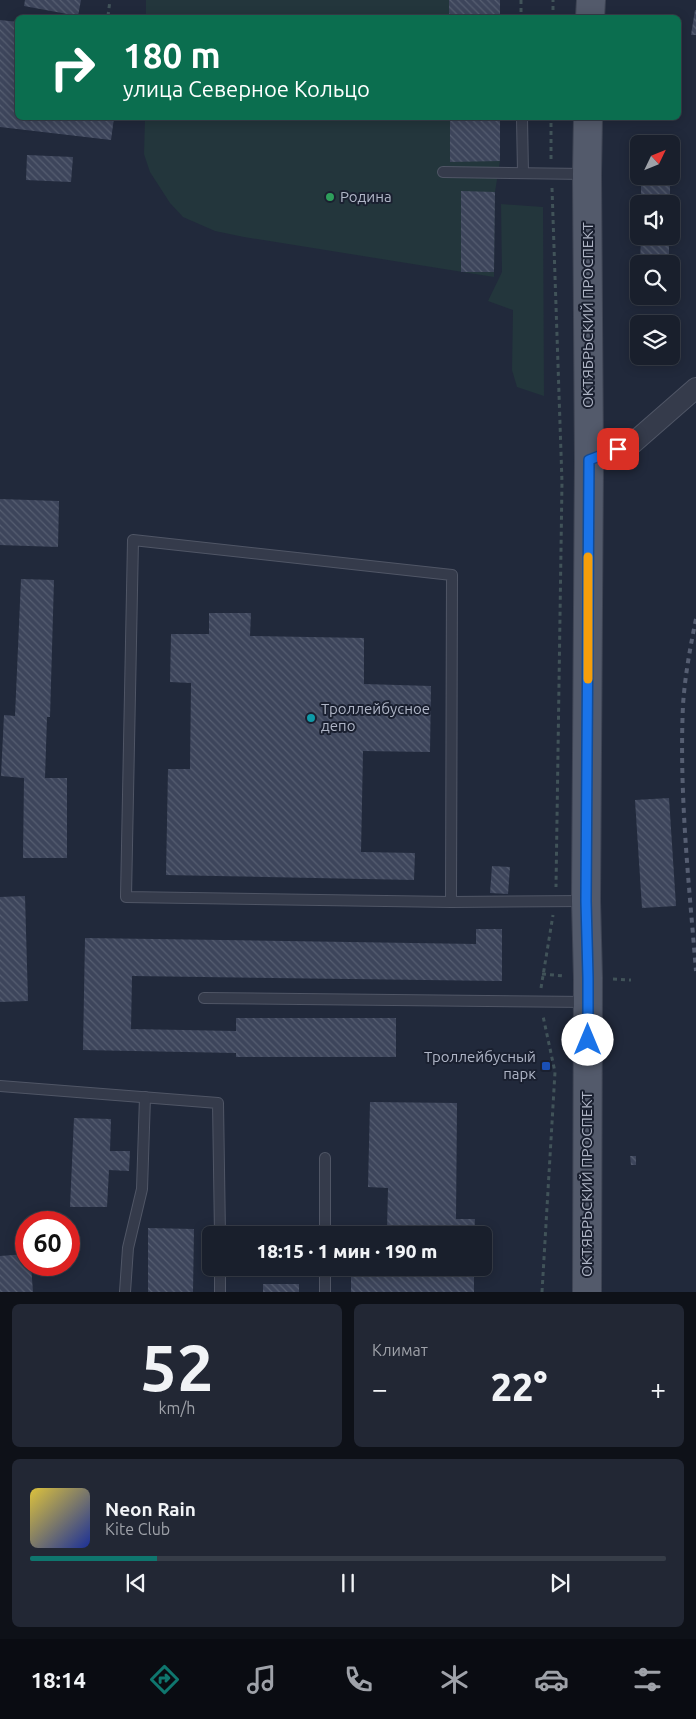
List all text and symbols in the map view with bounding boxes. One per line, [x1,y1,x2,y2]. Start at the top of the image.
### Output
icon: right [40,35,105,100]
text: 180 m [123,35,221,75]
text: улица Северное Кольцо [123,76,370,101]
north arrow [630,135,680,185]
map controls [630,135,680,365]
place label: Родина [340,188,392,205]
marker: Родина [324,191,336,203]
button: sound [630,195,680,245]
street label: ОКТЯБРЬСКИЙ ПРОСПЕКТ [579,221,596,408]
button: search [630,255,680,305]
button: layers [630,315,680,365]
pin [597,428,639,470]
icon: arrive [604,435,632,463]
place label: Троллейбусное депо [321,700,430,734]
marker: Троллейбусное депо [305,712,317,724]
position arrow [561,1013,613,1065]
place label: Троллейбусный парк [424,1048,536,1082]
marker: Троллейбусный парк [540,1060,552,1072]
street label: ОКТЯБРЬСКИЙ ПРОСПЕКТ [578,1090,595,1277]
speed limit sign: 60 [15,1211,80,1276]
text: 18:15 · 1 мин · 190 m [257,1240,437,1262]
text: 52 [140,1330,214,1403]
text: Климат [372,1341,428,1359]
text: 22° [491,1366,547,1408]
text: − [372,1373,388,1404]
text: + [650,1373,666,1404]
text: km/h [159,1399,195,1417]
text: Neon Rain [105,1498,196,1520]
text: Kite Club [105,1520,170,1538]
icon: previous [122,1569,150,1597]
icon: pause [334,1569,362,1597]
icon: next [546,1569,574,1597]
icon: directions [147,1662,182,1697]
icon: music [244,1662,279,1697]
icon: phone [341,1662,376,1697]
icon: climate [437,1662,472,1697]
icon: car [534,1662,569,1697]
icon: filters [630,1662,665,1697]
text: 18:14 [31,1667,86,1692]

